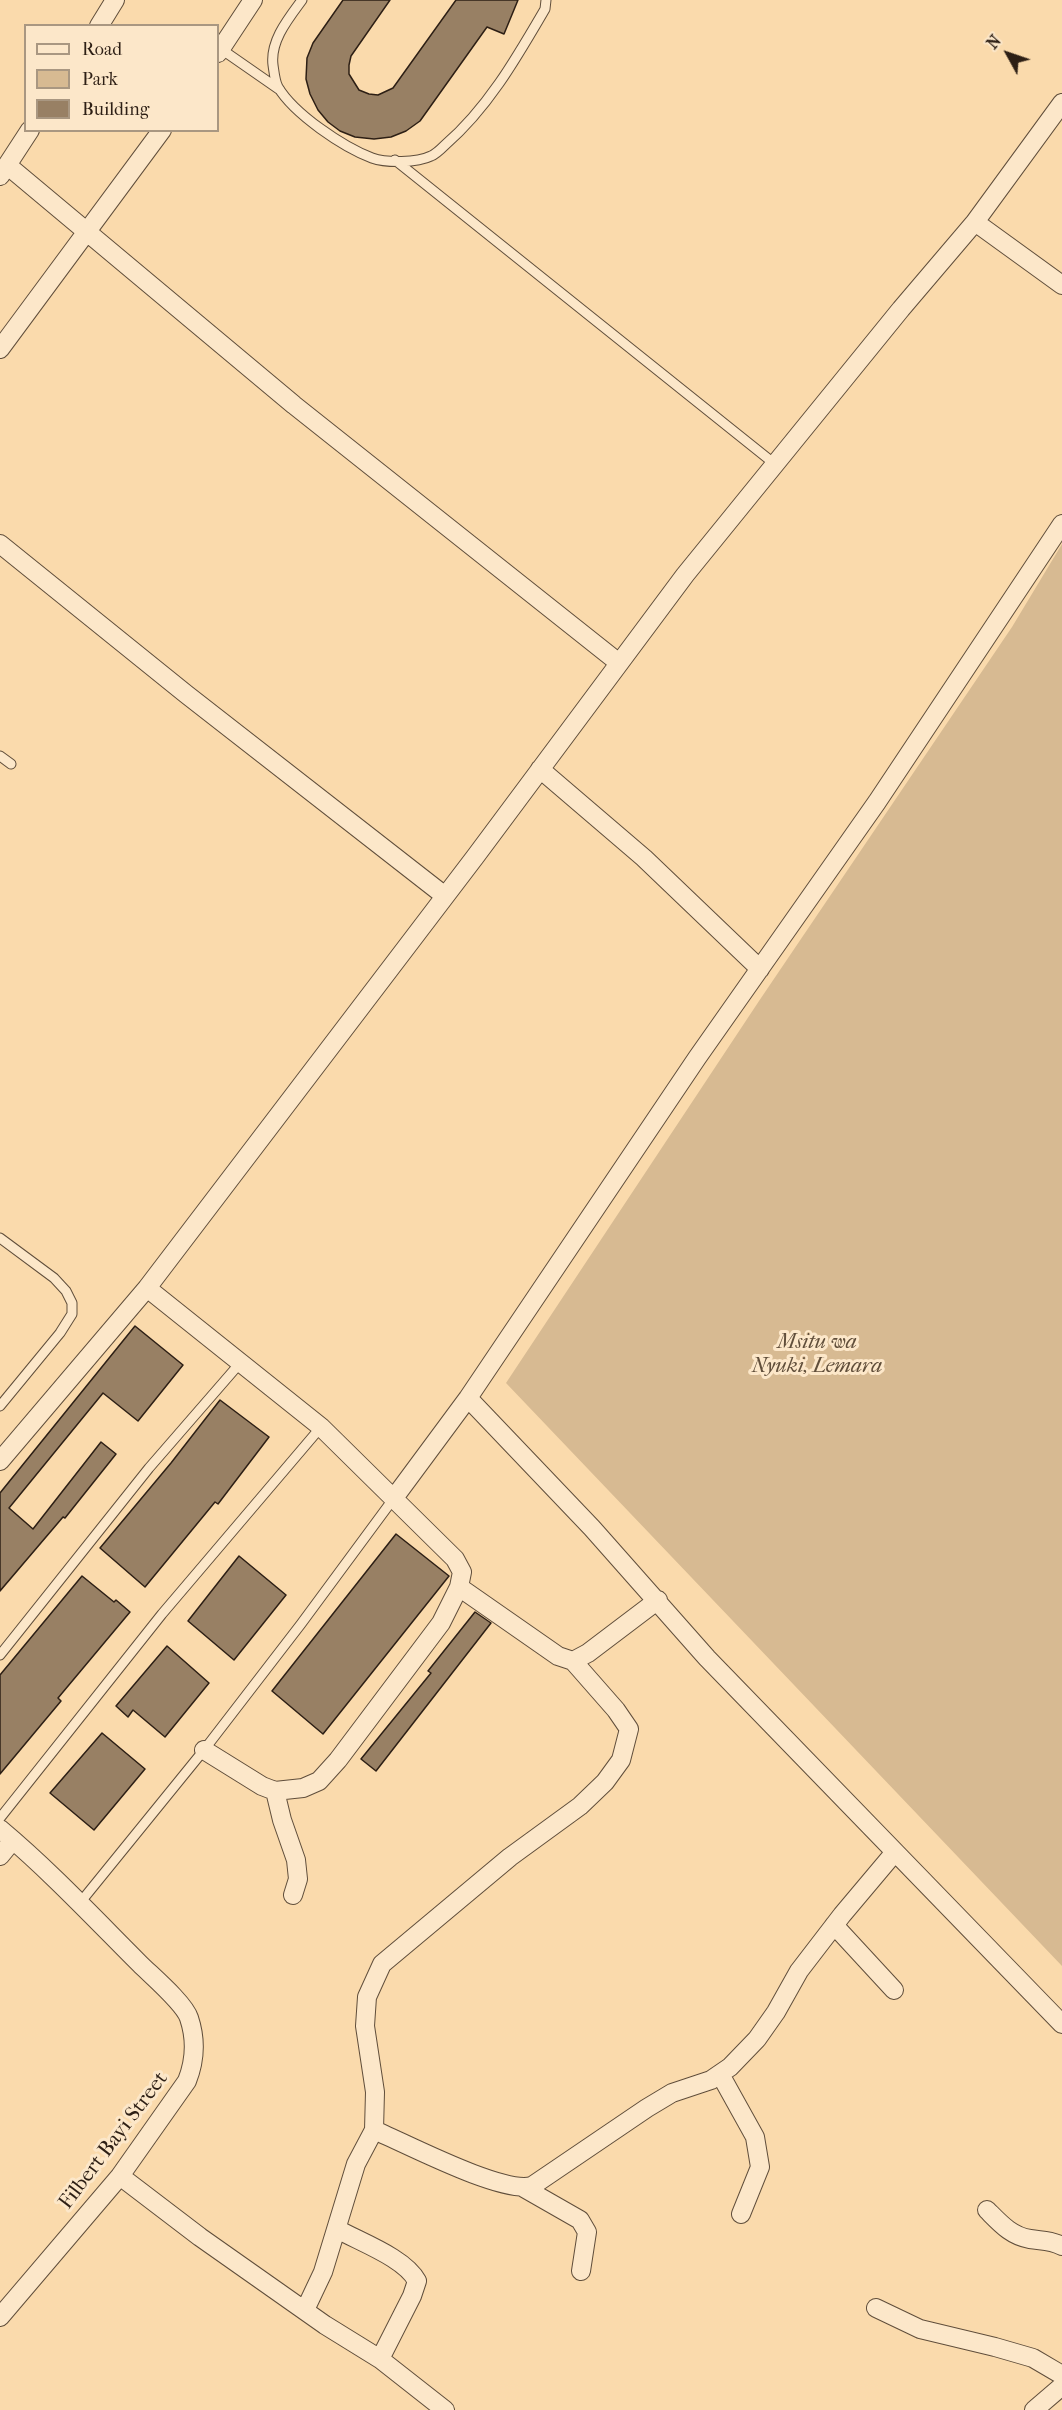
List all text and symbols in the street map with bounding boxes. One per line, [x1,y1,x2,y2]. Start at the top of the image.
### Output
legend [24,24,219,132]
north arrow [978,24,1038,84]
text: N [983,31,1005,53]
text: Road [82,39,122,60]
text: Park [82,69,118,90]
text: Building [82,99,149,120]
park label: Msitu wa Nyuki, Lemara [752,1330,882,1380]
street label: Filbert Bayi Street [54,2067,174,2215]

